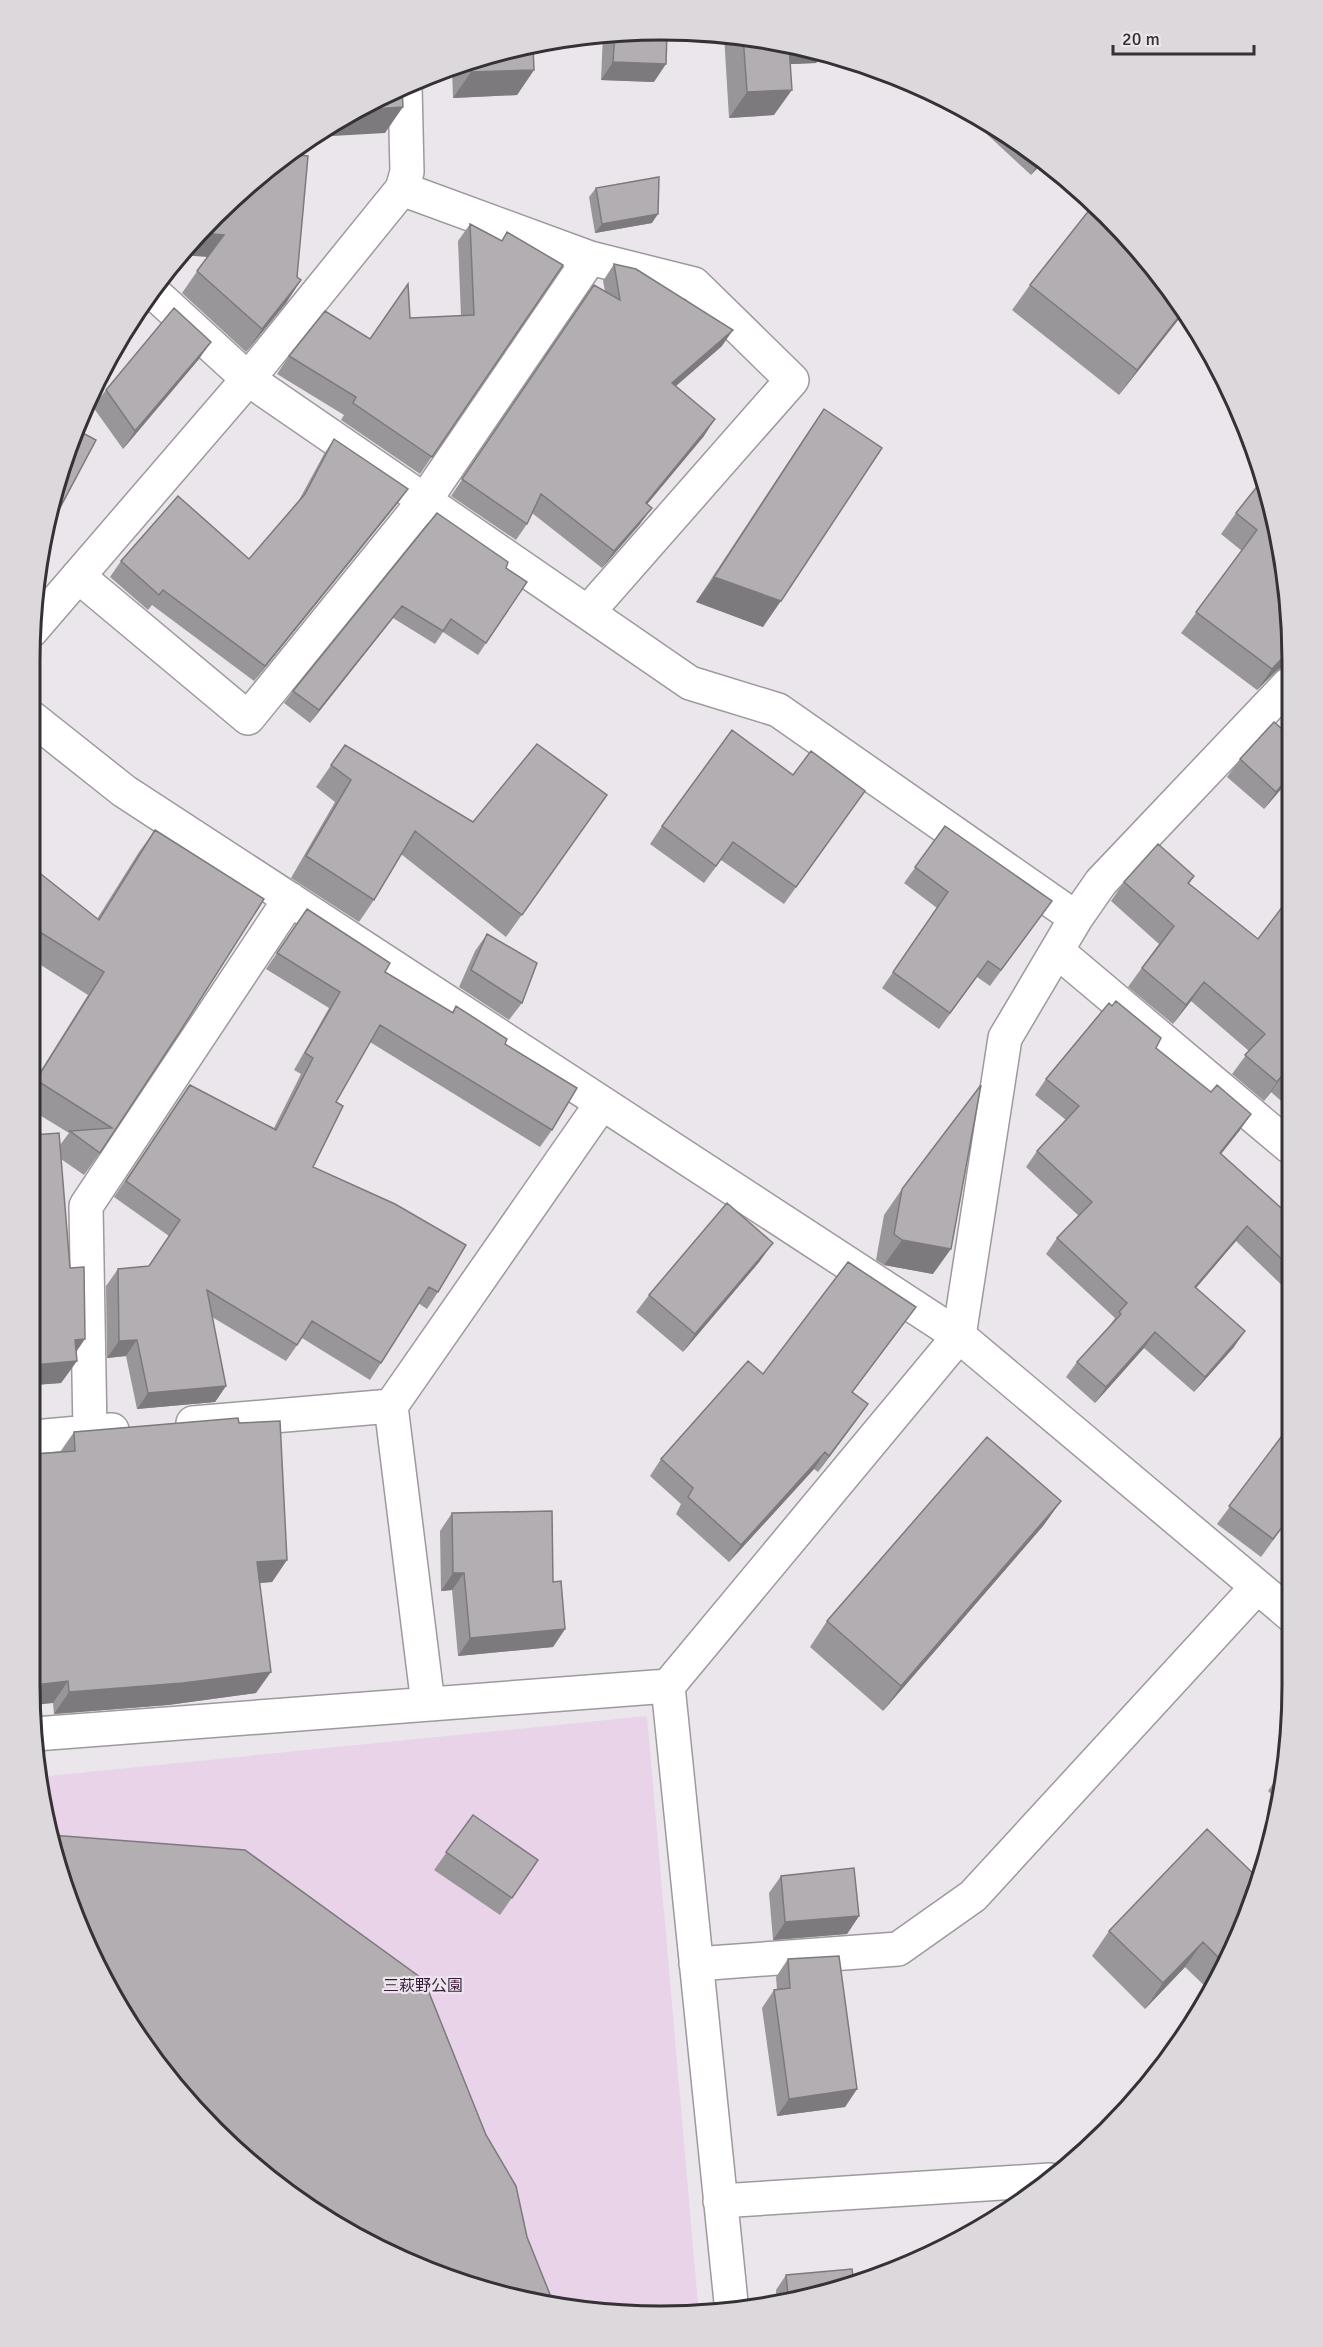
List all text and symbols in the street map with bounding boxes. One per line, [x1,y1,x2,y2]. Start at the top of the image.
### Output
scale bar [1113,18,1254,56]
text: 20 m [1122,28,1160,50]
park label: 三萩野公園 [383,1976,463,1996]

